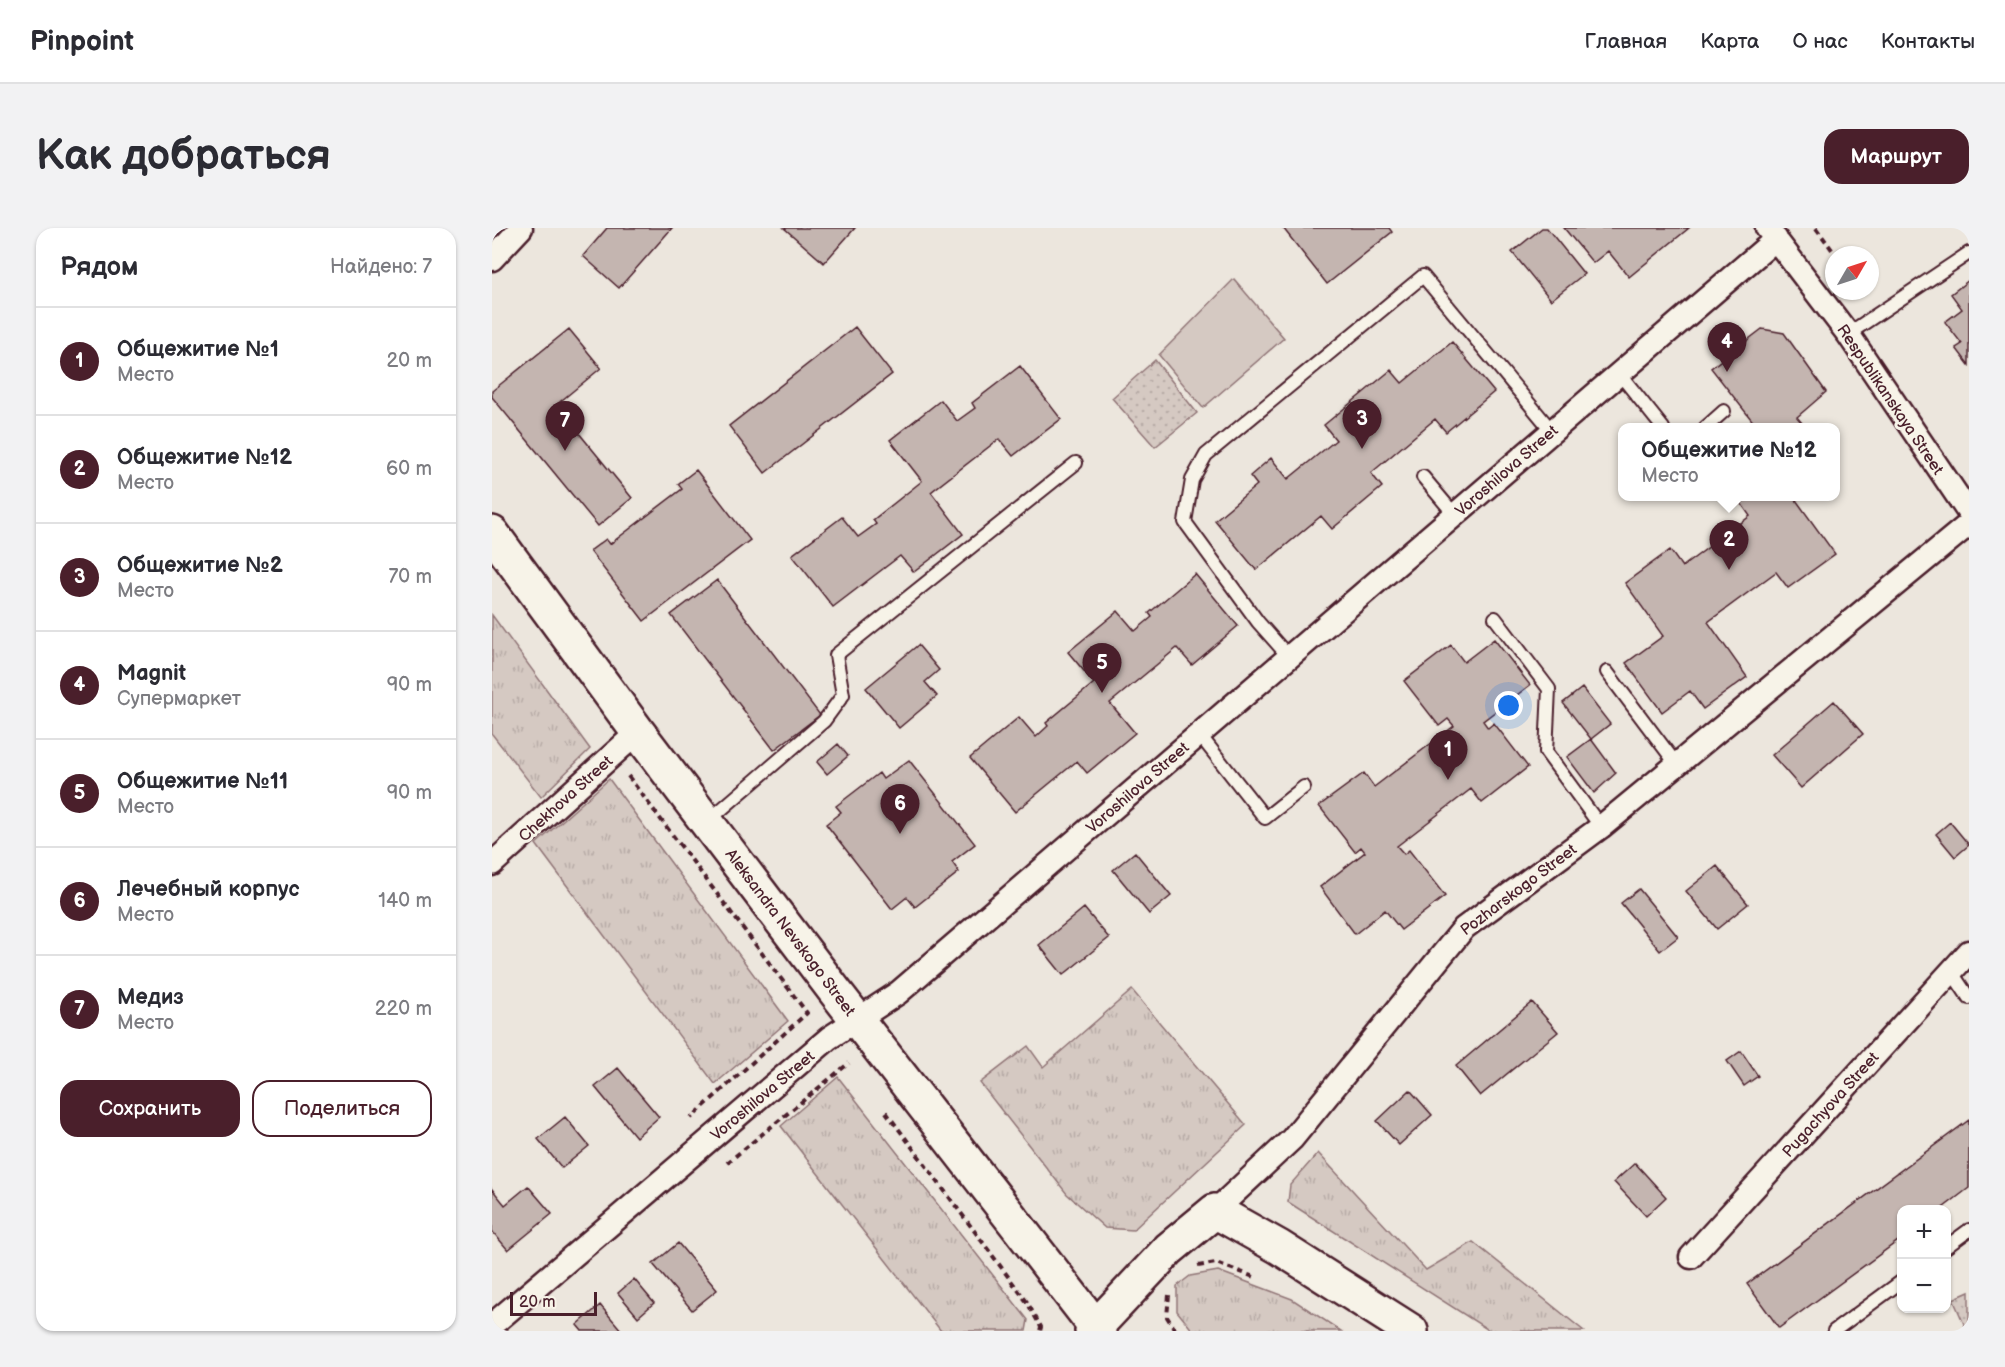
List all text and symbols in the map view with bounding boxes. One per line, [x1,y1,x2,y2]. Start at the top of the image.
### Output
text: Pinpoint [30,25,134,58]
text: Главная [1584,29,1667,54]
text: Карта [1700,29,1759,54]
text: О нас [1792,29,1848,54]
text: Контакты [1881,29,1975,54]
button: Маршрут [1824,129,1969,184]
text: Как добраться [36,131,331,182]
north arrow [1825,246,1879,300]
text: Рядом [60,252,138,283]
text: Найдено: 7 [330,255,432,279]
street label: Respublikanskaya Street [1832,321,1947,479]
pin: 4 [1708,322,1746,372]
text: Общежитие №1 [117,336,279,363]
text: 1 [75,349,84,373]
text: 20 m [387,349,432,373]
text: Место [117,363,174,387]
pin: 3 [1342,400,1382,449]
pin: 7 [546,402,584,451]
street label: Voroshilova Street [1452,421,1562,521]
popup [1618,423,1840,501]
text: Общежитие №12 [1641,437,1817,464]
text: Общежитие №12 [117,444,292,471]
text: 2 [74,457,85,481]
text: 60 m [386,457,432,481]
text: Место [1641,464,1698,488]
text: Место [117,471,174,495]
pin: 2 [1710,520,1748,570]
text: Общежитие №2 [117,552,283,579]
text: 3 [74,565,85,589]
text: 70 m [388,565,432,589]
text: Место [117,579,174,603]
pin: 5 [1082,644,1122,693]
text: Magnit [117,660,186,687]
text: 4 [74,673,85,697]
text: 90 m [387,673,432,697]
text: Супермаркет [117,687,241,711]
your location [1494,691,1523,720]
pin: 1 [1428,730,1468,780]
street label: Voroshilova Street [1083,738,1193,838]
street label: Chekhova Street [515,752,617,846]
text: Общежитие №11 [117,768,288,795]
text: 5 [74,781,85,805]
text: 90 m [387,781,432,805]
pin: 6 [880,784,920,834]
text: Место [117,795,174,819]
street label: Pozharskogo Street [1457,840,1581,940]
street label: Aleksandra Nevskogo Street [721,846,859,1020]
text: Лечебный корпус [117,876,300,903]
text: 6 [73,889,86,913]
text: 140 m [378,889,432,913]
text: Место [117,903,174,927]
text: Медиз [117,984,184,1011]
text: 7 [74,997,85,1021]
text: 220 m [375,997,432,1021]
text: Место [117,1011,174,1035]
street label: Voroshilova Street [707,1047,819,1145]
street label: Pugachyova Street [1779,1048,1883,1162]
button: Сохранить [60,1080,240,1137]
button: Поделиться [252,1080,432,1137]
map controls [1897,1205,1951,1313]
button: + [1897,1205,1951,1259]
button: − [1897,1259,1951,1313]
scale bar [510,1289,597,1316]
text: 20 m [519,1293,555,1312]

